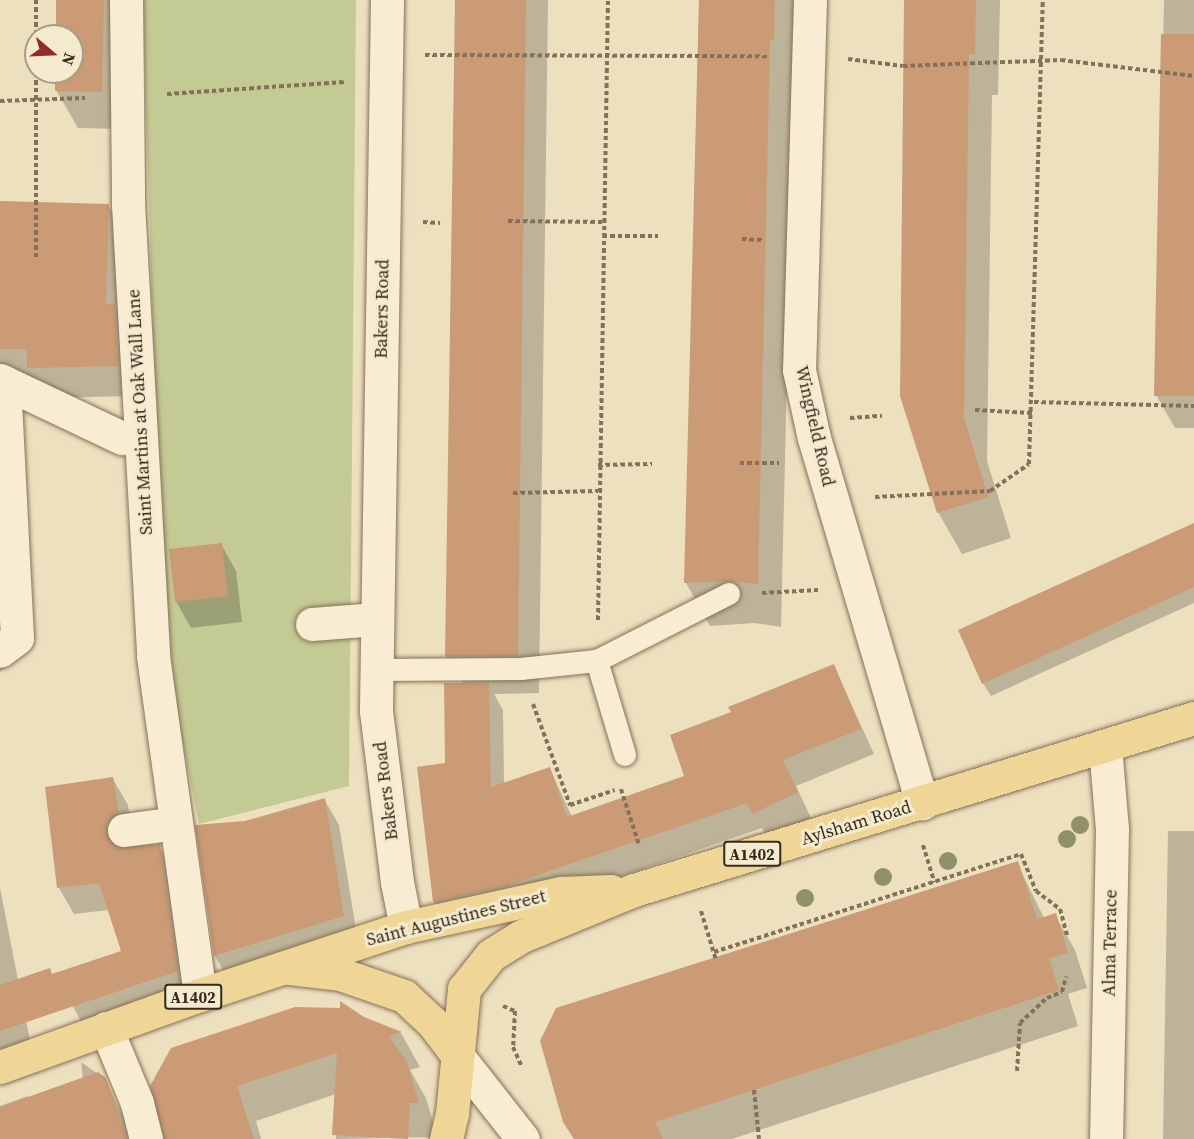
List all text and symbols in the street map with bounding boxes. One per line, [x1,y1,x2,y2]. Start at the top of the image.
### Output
north arrow [24,24,84,84]
text: N [57,50,81,68]
street label: Bakers Road [370,259,394,359]
street label: Saint Martins at Oak Wall Lane [123,288,157,536]
street label: Wingfield Road [791,364,839,488]
street label: Bakers Road [369,740,403,842]
street label: Aylsham Road [798,796,914,850]
road number: A1402 [722,841,782,867]
street label: Saint Augustines Street [364,885,548,951]
street label: Alma Terrace [1098,889,1122,997]
road number: A1402 [163,984,223,1010]

